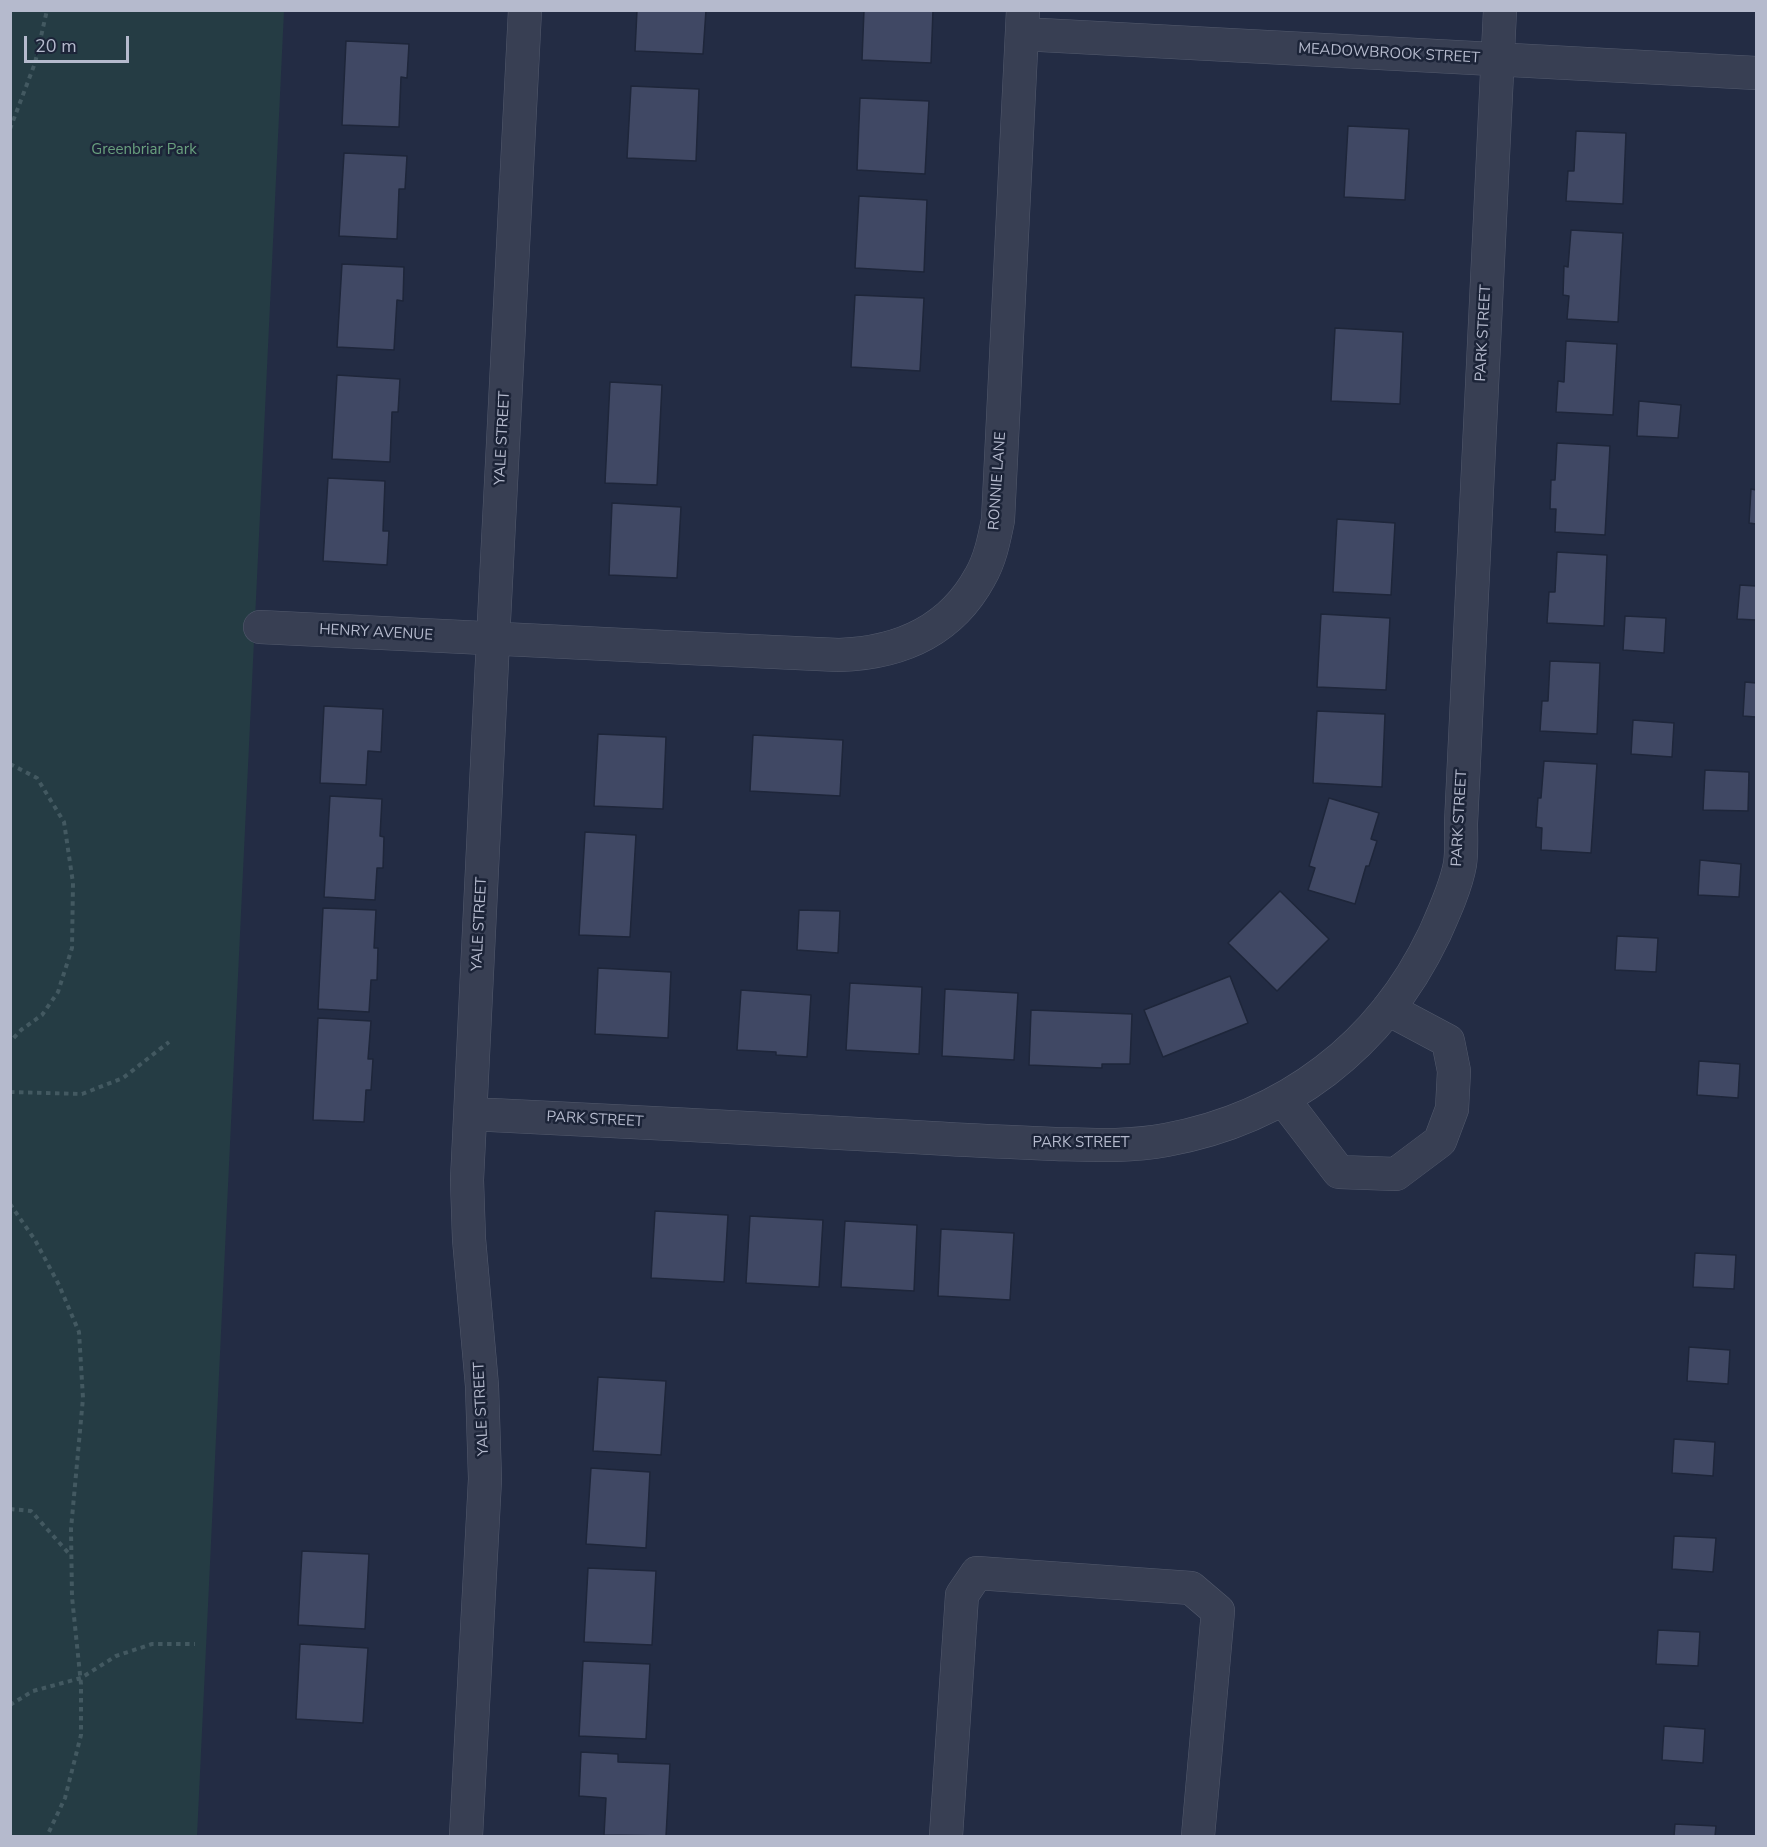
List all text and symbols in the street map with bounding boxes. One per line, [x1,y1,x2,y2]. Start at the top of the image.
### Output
scale bar [27,24,132,62]
text: 20 m [35,34,77,58]
street label: MEADOWBROOK STREET [1298,40,1480,68]
park label: Greenbriar Park [91,141,197,159]
street label: PARK STREET [1472,284,1496,382]
street label: YALE STREET [492,391,514,485]
street label: RONNIE LANE [986,431,1010,531]
street label: HENRY AVENUE [319,621,433,645]
street label: PARK STREET [1448,769,1472,867]
street label: YALE STREET [469,877,491,971]
street label: PARK STREET [546,1108,644,1132]
street label: PARK STREET [1032,1134,1130,1152]
street label: YALE STREET [471,1362,493,1456]

